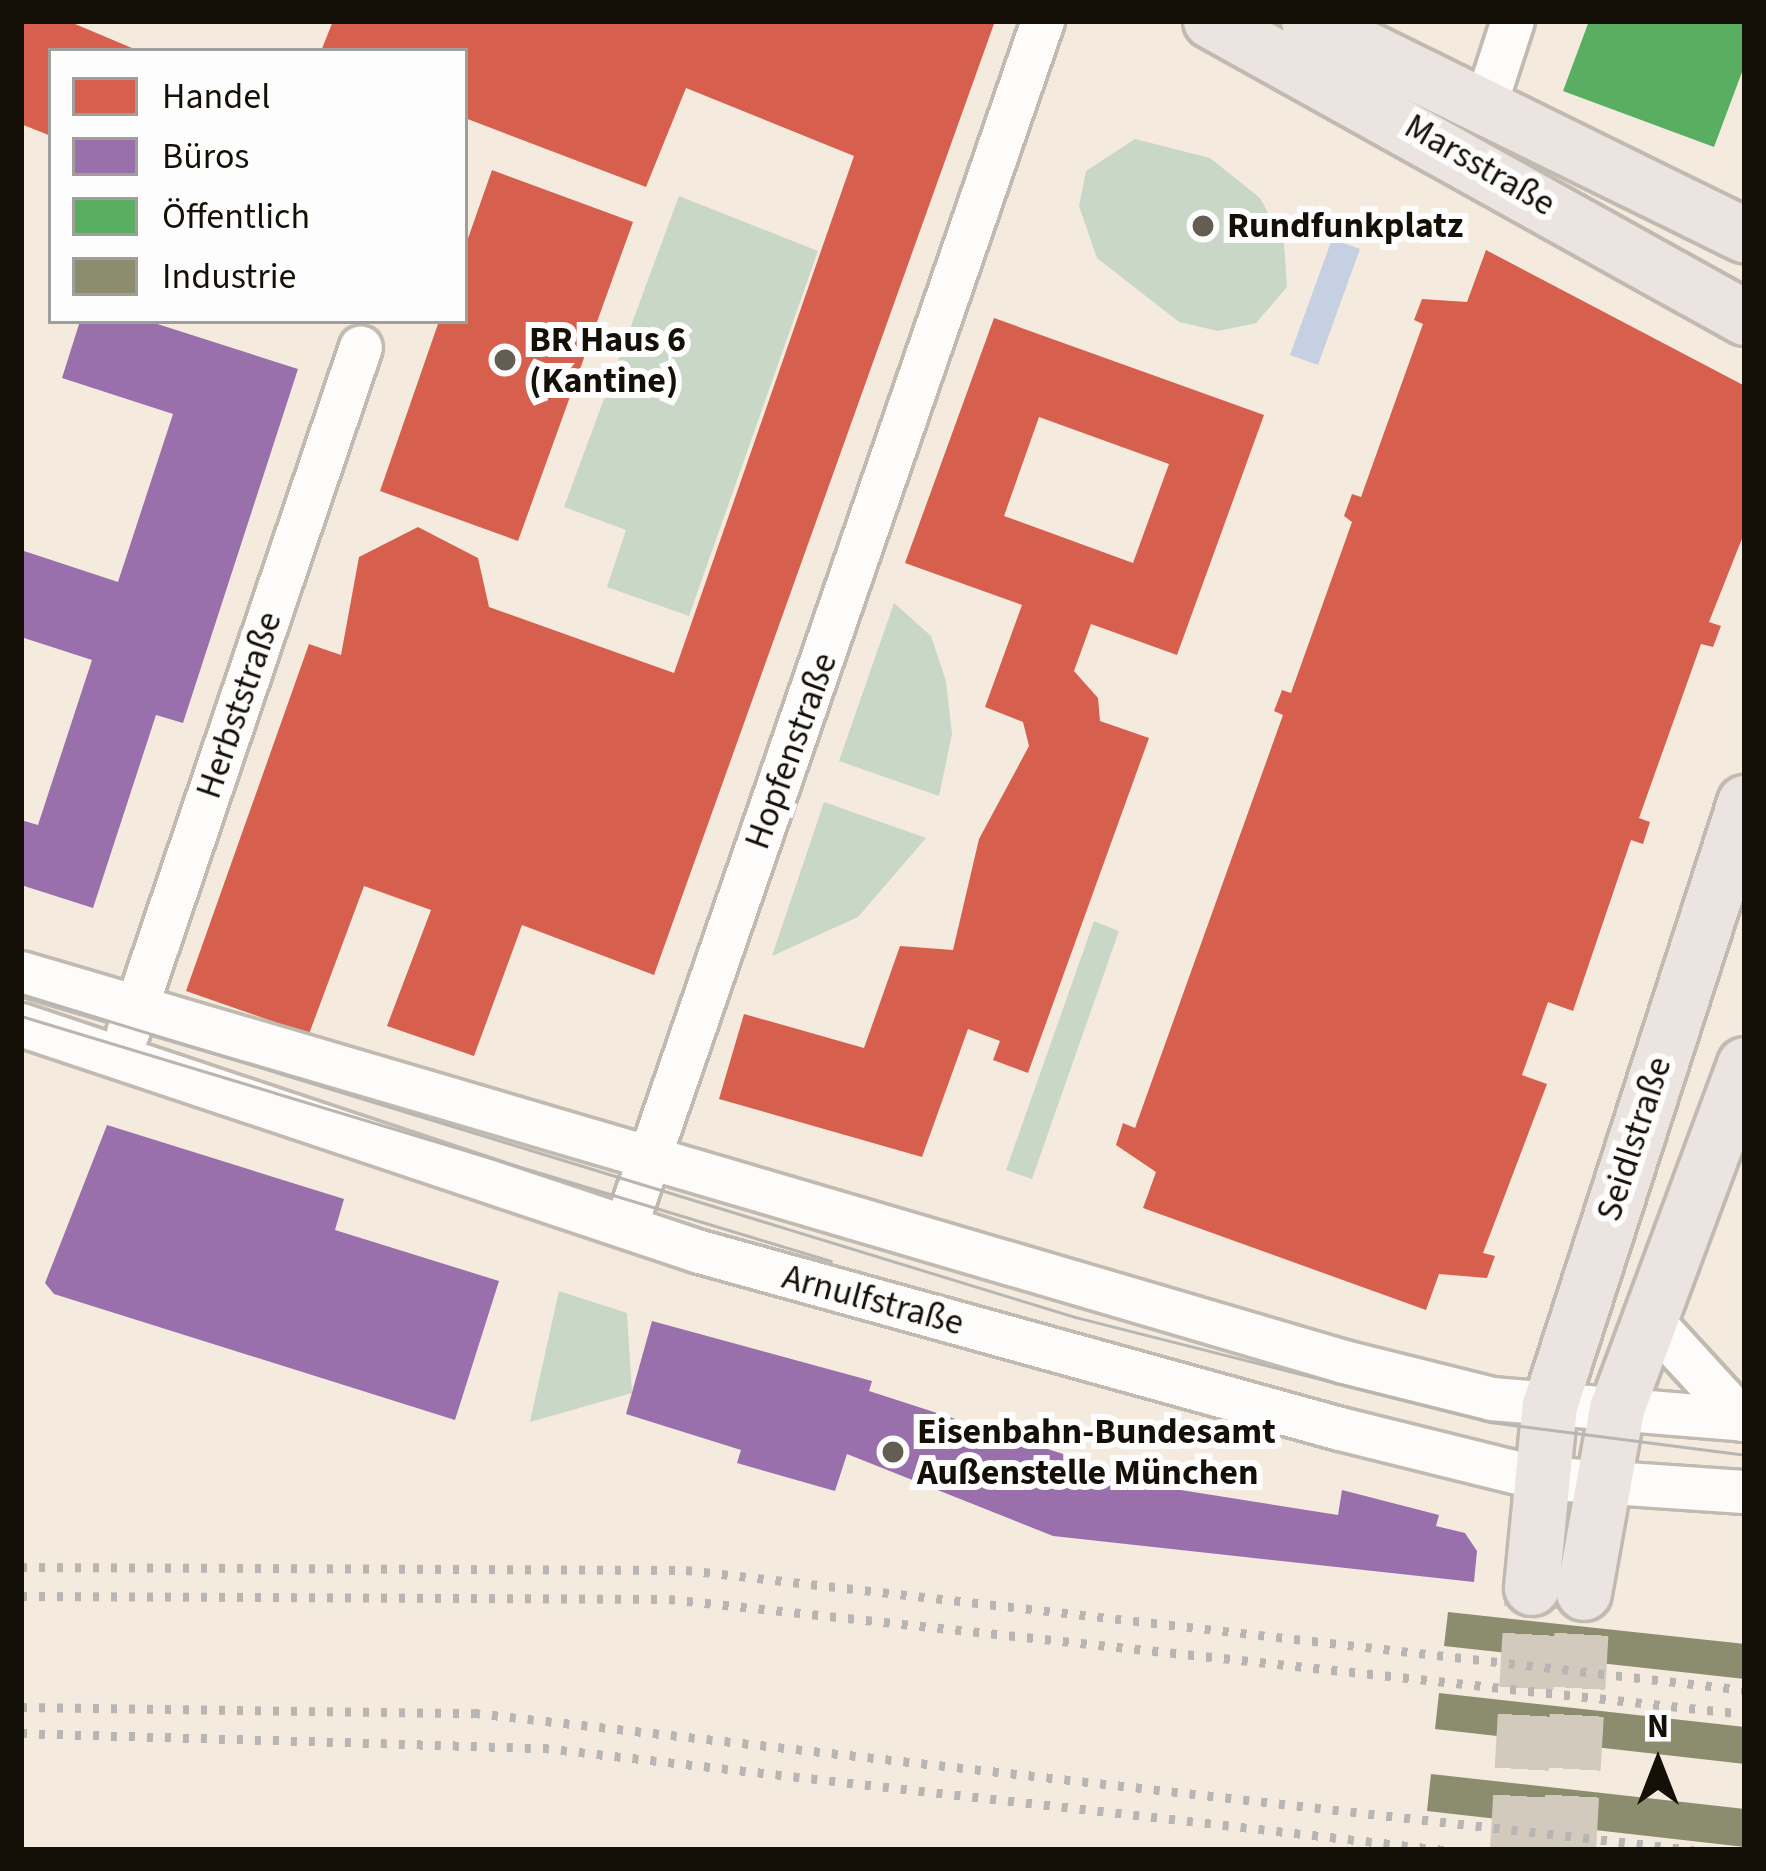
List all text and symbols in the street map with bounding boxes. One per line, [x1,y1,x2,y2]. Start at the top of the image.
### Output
legend [48,48,468,324]
text: Handel [162,71,270,122]
street label: Marsstraße [1397,105,1563,225]
text: Büros [162,131,249,182]
text: Öffentlich [162,191,310,242]
place label: Rundfunkplatz [1227,204,1463,248]
marker: Rundfunkplatz [1190,213,1216,239]
text: Industrie [162,251,296,302]
place label: BR Haus 6 (Kantine) [529,317,686,402]
marker: BR Haus 6 (Kantine) [492,347,518,373]
street label: Herbststraße [187,606,291,804]
street label: Hopfenstraße [736,647,846,855]
street label: Seidlstraße [1587,1051,1681,1227]
street label: Arnulfstraße [778,1255,968,1345]
place label: Eisenbahn-Bundesamt Außenstelle München [917,1409,1276,1494]
marker: Eisenbahn-Bundesamt Außenstelle München [880,1439,906,1465]
north arrow [1598,1703,1718,1823]
text: N [1647,1703,1669,1750]

